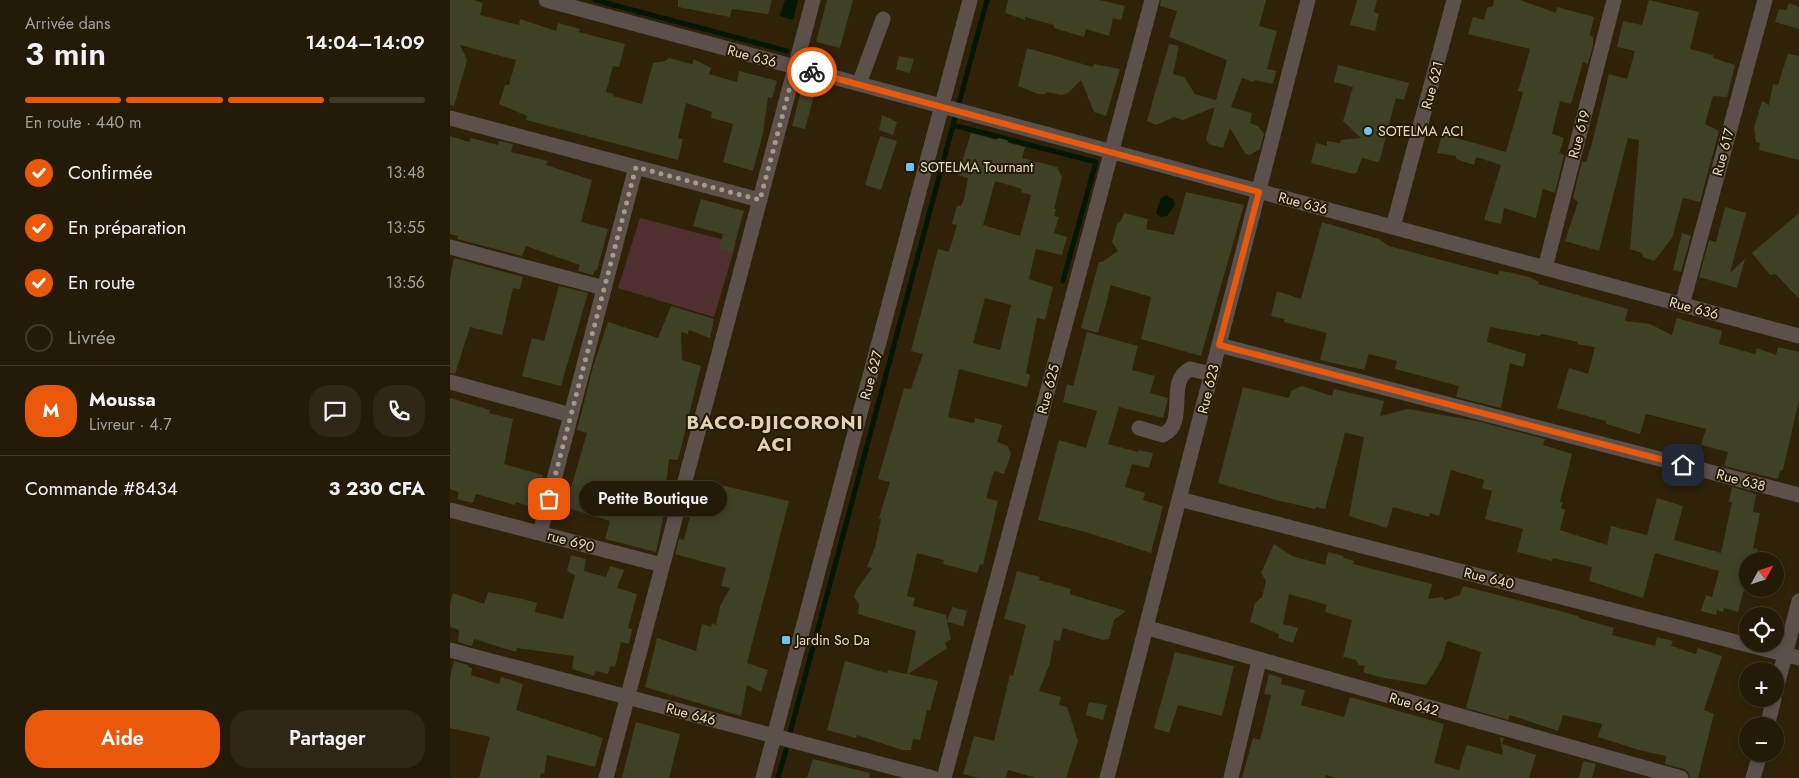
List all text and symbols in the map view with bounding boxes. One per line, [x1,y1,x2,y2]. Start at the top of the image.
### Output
text: Arrivée dans [25,12,110,35]
text: 14:04–14:09 [305,29,425,56]
text: 3 min [25,31,106,77]
street label: Rue 636 [725,40,779,72]
courier [787,47,837,97]
icon: bike [798,58,826,86]
street label: Rue 621 [1416,59,1448,111]
street label: Rue 619 [1563,108,1595,160]
text: En route · 440 m [25,111,141,134]
place label: SOTELMA ACI [1378,121,1463,141]
marker: SOTELMA ACI [1362,125,1374,137]
street label: Rue 617 [1707,125,1739,178]
place label: SOTELMA Tournant [920,157,1034,177]
icon: check [25,159,53,187]
text: Confirmée [68,159,153,186]
text: 13:48 [386,161,425,184]
marker: SOTELMA Tournant [904,161,916,173]
street label: Rue 636 [1276,187,1330,219]
icon: check [25,214,53,242]
text: En préparation [68,214,186,241]
text: 13:55 [386,216,425,239]
icon: check [25,269,53,297]
text: En route [68,269,135,296]
text: 13:56 [386,271,425,294]
street label: Rue 636 [1667,292,1721,324]
text: Livrée [68,324,116,351]
street label: Rue 627 [855,348,887,402]
street label: Rue 625 [1032,362,1064,416]
street label: Rue 623 [1192,362,1224,416]
button: chat [309,385,361,437]
button: phone [373,385,425,437]
text: Moussa [89,386,156,413]
text: M [43,397,59,424]
district label: BACO-DJICORONI ACI [686,409,864,458]
text: Livreur · 4.7 [89,413,172,436]
pin [1662,444,1704,486]
icon: home [1669,451,1697,479]
street label: Rue 638 [1714,464,1768,496]
text: Commande #8434 [25,475,178,502]
text: 3 230 CFA [328,475,425,502]
pin [528,478,570,520]
callout: Petite Boutique [579,482,726,516]
icon: bag [535,485,563,513]
text: Petite Boutique [598,487,708,510]
street label: rue 690 [545,525,597,557]
north arrow [1739,552,1784,598]
map controls [1739,552,1784,762]
street label: Rue 640 [1462,562,1516,594]
button: locate [1739,607,1784,652]
place label: Jardin So Da [794,630,870,650]
marker: Jardin So Da [780,634,792,646]
button: + [1739,662,1784,707]
street label: Rue 642 [1387,687,1441,721]
street label: Rue 646 [664,698,718,730]
button: Aide [25,710,220,768]
button: Partager [230,710,425,768]
button: − [1739,717,1784,762]

